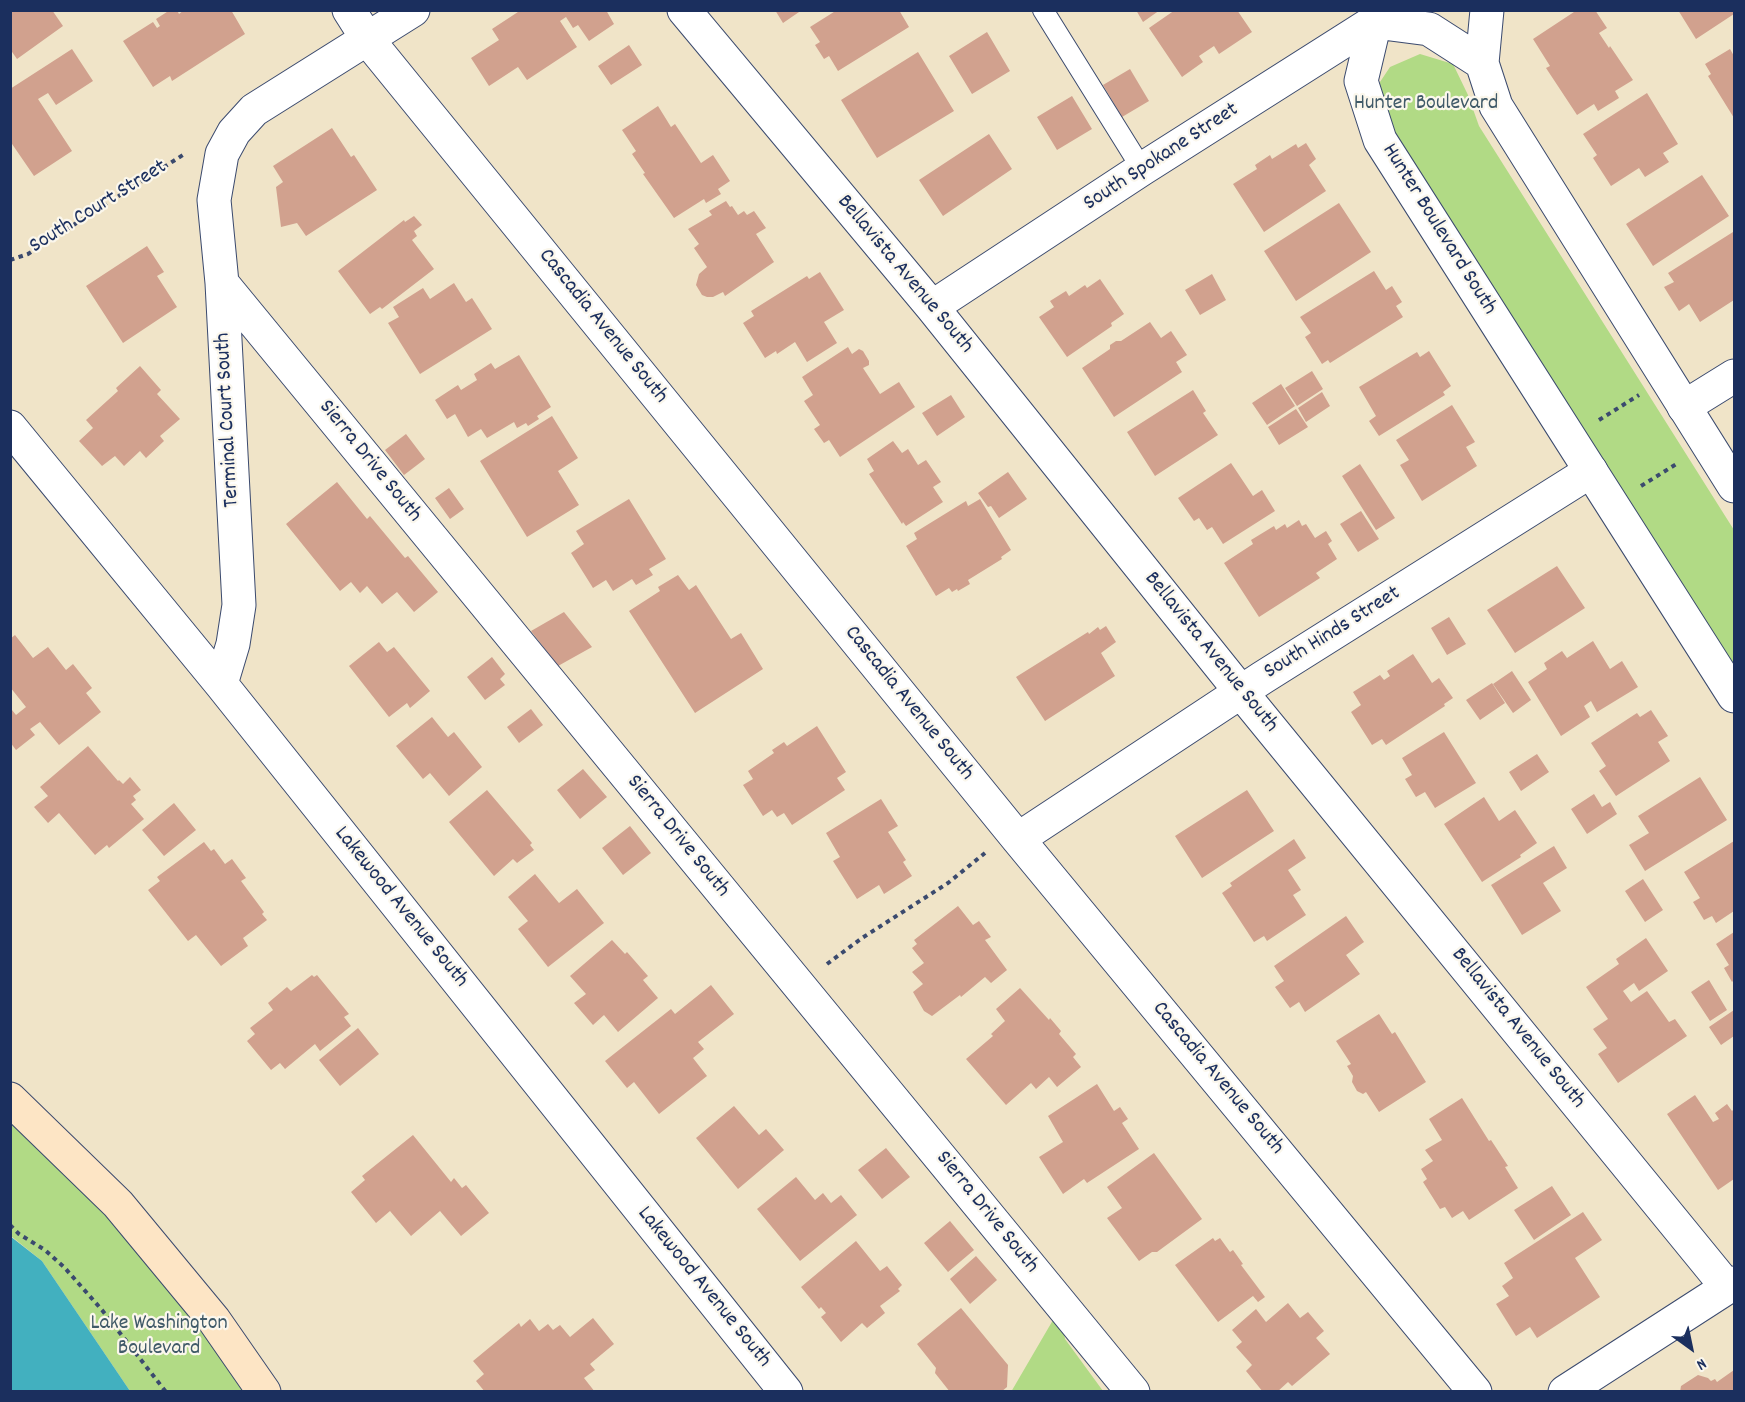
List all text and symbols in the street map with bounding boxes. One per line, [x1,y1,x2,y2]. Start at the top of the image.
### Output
park label: Hunter Boulevard [1354,92,1498,118]
street label: South Spokane Street [1080,98,1244,218]
street label: Hunter Boulevard South [1375,140,1501,320]
street label: South Court Street [25,155,173,261]
street label: Bellavista Avenue South [830,190,978,360]
street label: Cascadia Avenue South [531,244,673,410]
street label: Terminal Court South [211,332,247,508]
street label: Sierra Drive South [312,396,426,528]
street label: Bellavista Avenue South [1137,567,1283,739]
street label: South Hinds Street [1260,582,1406,686]
street label: Cascadia Avenue South [837,621,979,787]
street label: Sierra Drive South [620,771,734,903]
street label: Lakewood Avenue South [327,822,473,994]
street label: Bellavista Avenue South [1444,943,1590,1115]
street label: Cascadia Avenue South [1145,997,1289,1161]
street label: Sierra Drive South [929,1147,1043,1279]
street label: Lakewood Avenue South [630,1202,776,1374]
park label: Lake Washington Boulevard [90,1312,228,1364]
north arrow [1661,1318,1721,1378]
text: N [1691,1352,1711,1375]

